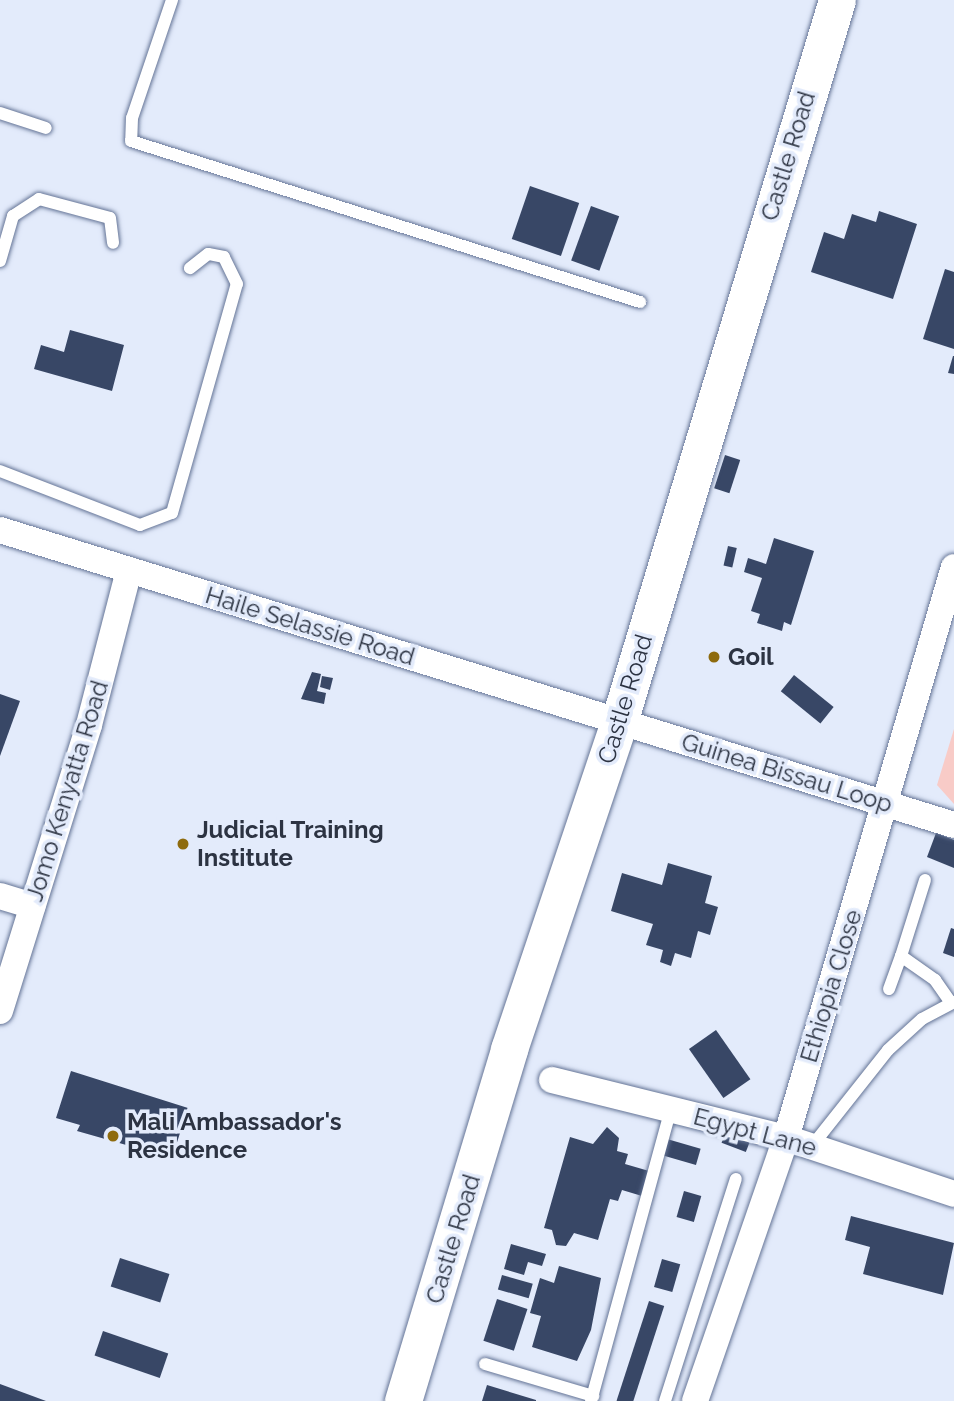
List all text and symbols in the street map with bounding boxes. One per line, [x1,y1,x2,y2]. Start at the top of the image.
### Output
street label: Castle Road [755,88,821,224]
street label: Haile Selassie Road [202,580,418,672]
street label: Castle Road [592,631,658,767]
place label: Goil [728,643,774,671]
marker: Goil [706,649,722,665]
street label: Jomo Kenyatta Road [20,677,114,905]
street label: Guinea Bissau Loop [678,727,896,819]
place label: Judicial Training Institute [197,816,385,872]
marker: Judicial Training Institute [175,836,191,852]
street label: Ethiopia Close [794,906,868,1066]
street label: Egypt Lane [690,1102,820,1162]
place label: Mali Ambassador's Residence [127,1108,342,1164]
marker: Mali Ambassador's Residence [105,1128,121,1144]
street label: Castle Road [420,1171,486,1307]

